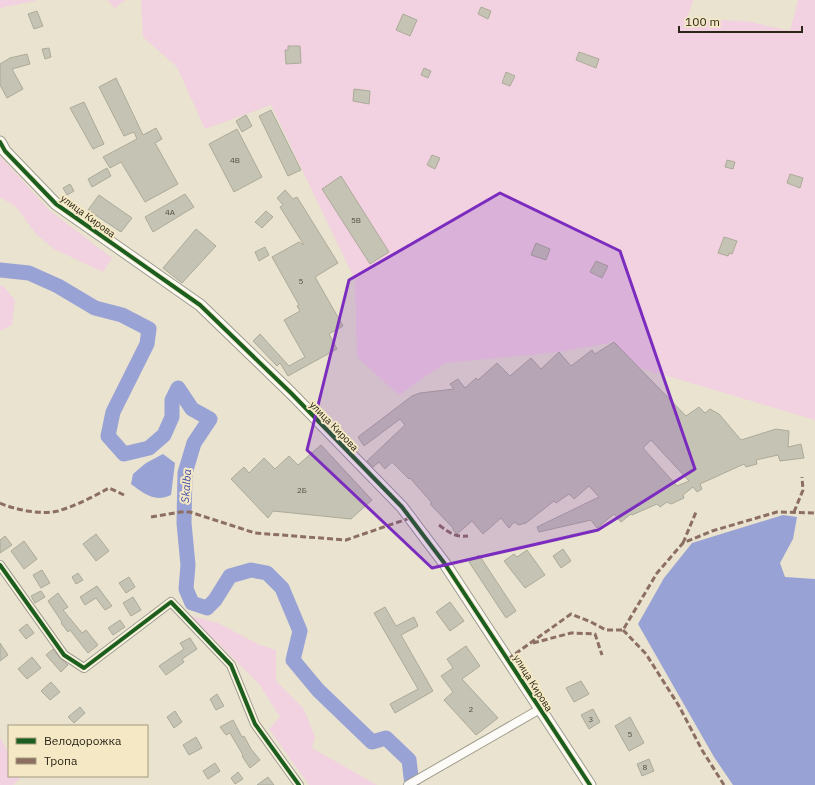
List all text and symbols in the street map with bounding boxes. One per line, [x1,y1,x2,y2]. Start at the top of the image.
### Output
scale bar [679,8,802,34]
text: 100 m [685,14,720,29]
house number: 4В [230,155,240,165]
street label: улица Кирова [58,192,119,241]
house number: 4А [165,207,175,217]
house number: 5В [351,215,361,225]
house number: 5 [299,276,304,286]
street label: улица Кирова [307,398,362,454]
water label: Skalba [178,469,194,503]
house number: 2Б [297,485,307,495]
street label: улица Кирова [510,652,556,714]
house number: 2 [469,704,474,714]
house number: 3 [589,714,594,724]
legend [8,725,148,777]
house number: 5 [628,729,633,739]
text: Велодорожка [44,733,122,748]
text: Тропа [44,753,78,768]
house number: 8 [643,762,648,772]

